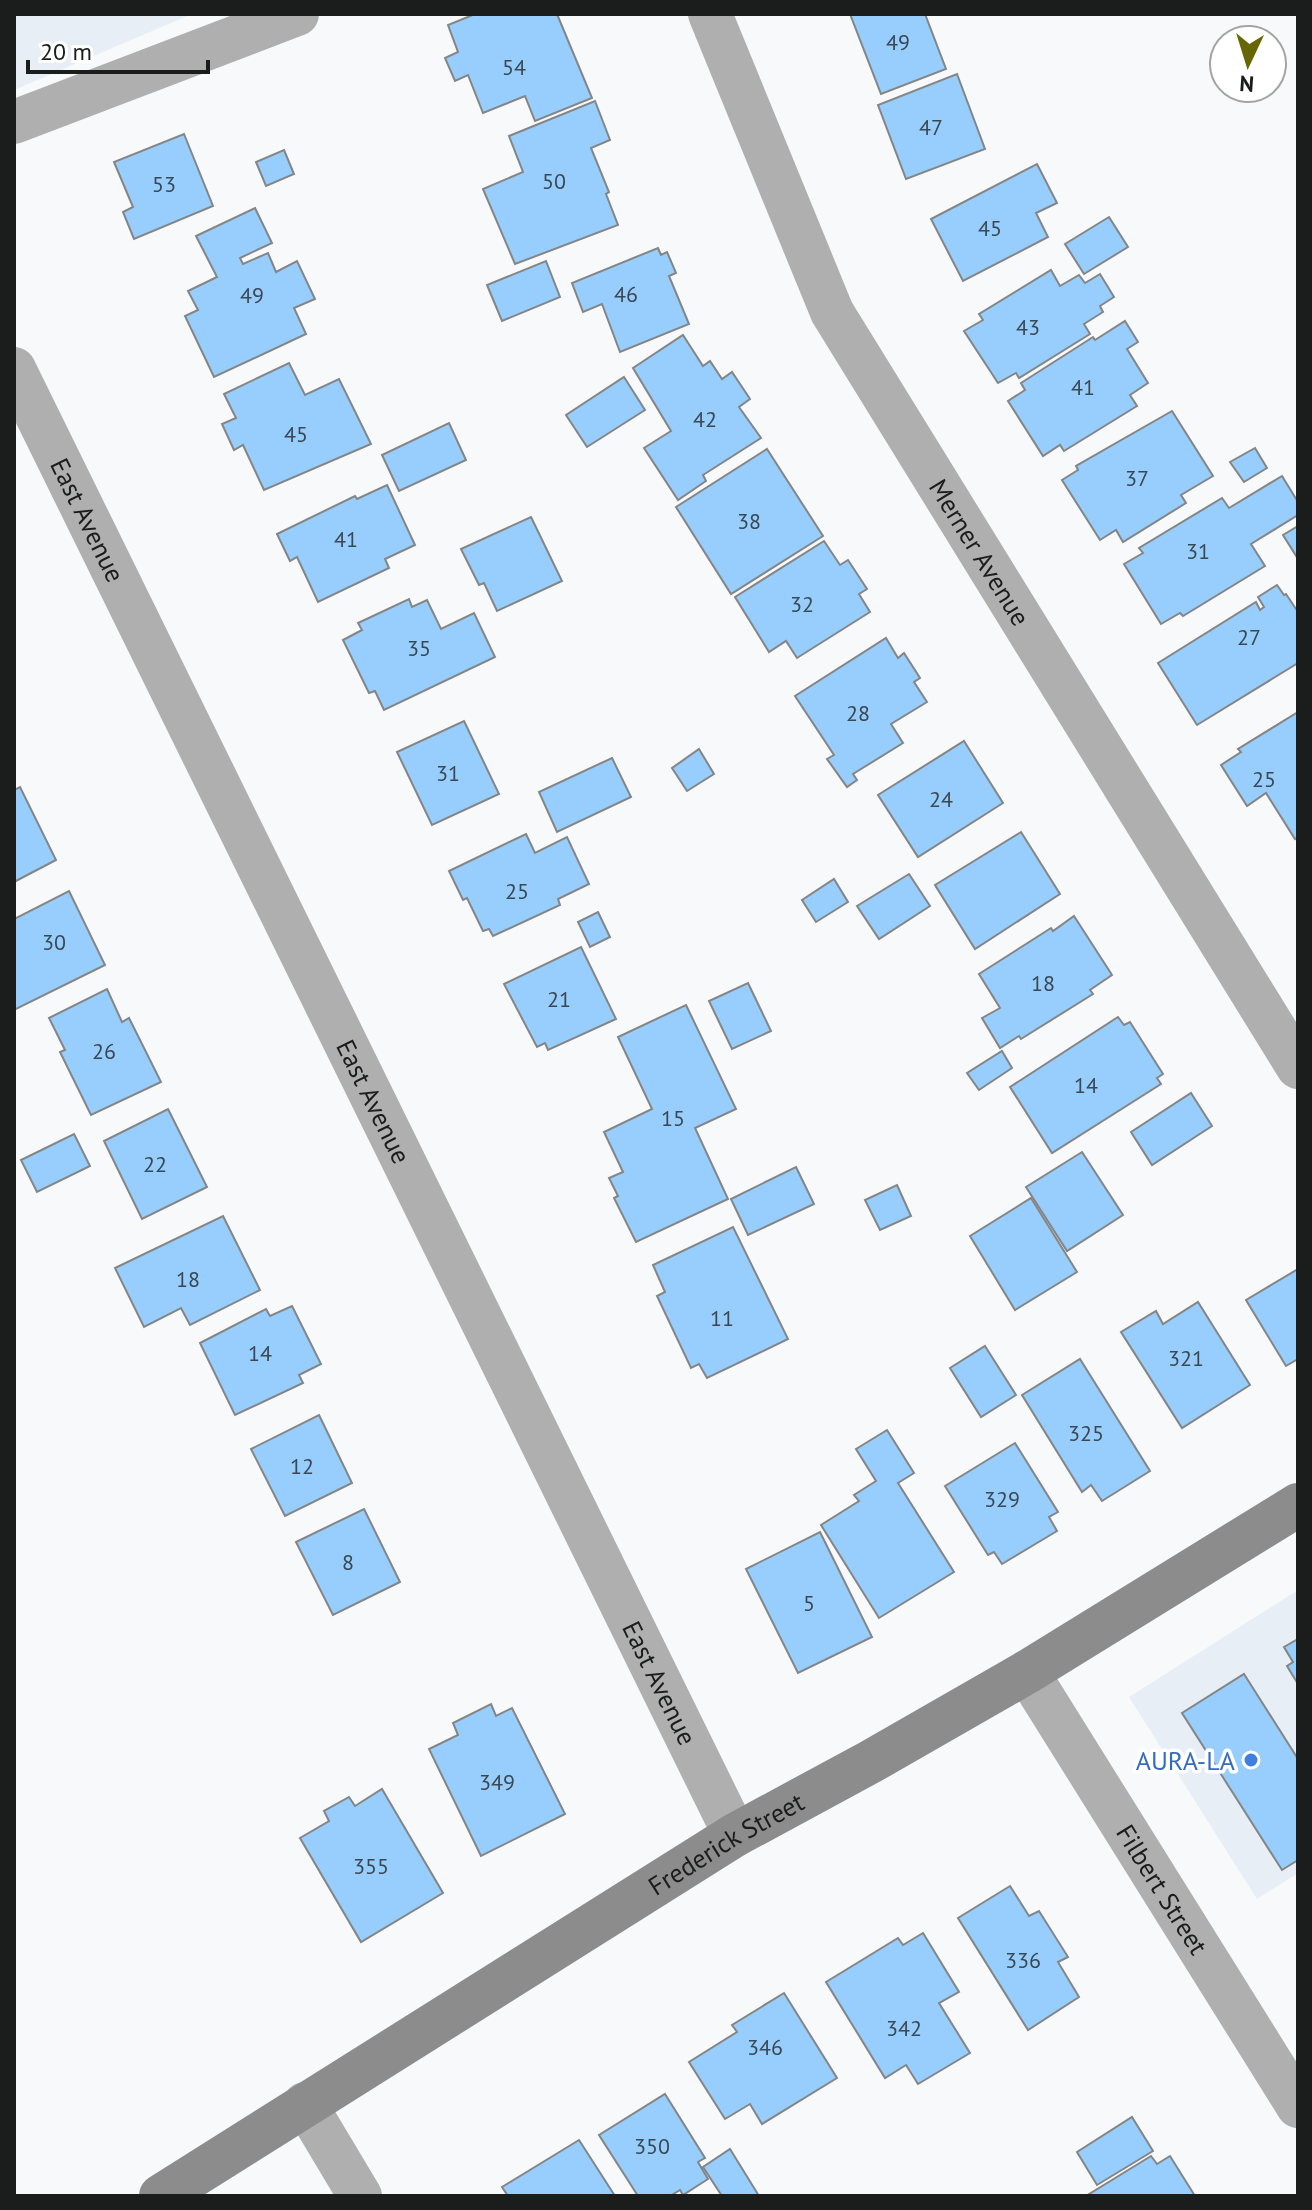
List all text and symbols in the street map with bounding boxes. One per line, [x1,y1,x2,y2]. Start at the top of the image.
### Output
scale bar [28,24,208,74]
north arrow [1208,24,1288,104]
house number: 49 [886,28,910,56]
text: 20 m [40,36,92,67]
house number: 54 [502,53,526,81]
text: N [1238,69,1255,98]
house number: 47 [919,113,943,141]
house number: 50 [542,167,566,195]
house number: 53 [152,170,176,198]
house number: 45 [978,214,1002,242]
house number: 46 [614,280,638,308]
house number: 49 [240,281,264,309]
house number: 43 [1016,313,1040,341]
house number: 41 [1071,373,1095,401]
house number: 42 [693,405,717,433]
house number: 45 [284,420,308,448]
street label: East Avenue [44,452,133,587]
house number: 37 [1125,464,1149,492]
street label: Merner Avenue [922,473,1038,631]
house number: 38 [737,507,761,535]
house number: 41 [334,525,358,553]
house number: 31 [1186,537,1210,565]
house number: 32 [790,590,814,618]
house number: 27 [1237,623,1261,651]
house number: 35 [407,634,431,662]
house number: 28 [846,699,870,727]
house number: 31 [436,759,460,787]
house number: 25 [1252,765,1276,793]
house number: 24 [929,785,953,813]
house number: 25 [505,877,529,905]
house number: 30 [42,928,66,956]
house number: 18 [1031,969,1055,997]
house number: 21 [547,985,571,1013]
street label: East Avenue [330,1034,418,1169]
house number: 26 [92,1037,116,1065]
house number: 14 [1074,1071,1098,1099]
house number: 15 [661,1104,685,1132]
house number: 22 [143,1150,167,1178]
house number: 18 [176,1265,200,1293]
house number: 11 [710,1304,734,1332]
house number: 14 [248,1339,272,1367]
house number: 321 [1168,1344,1204,1372]
house number: 325 [1068,1419,1104,1447]
house number: 12 [290,1452,314,1480]
house number: 329 [984,1485,1020,1513]
house number: 8 [342,1548,354,1576]
house number: 5 [803,1589,815,1617]
street label: East Avenue [616,1615,704,1750]
place label: AURA-LA [1136,1744,1235,1777]
marker: AURA-LA [1242,1751,1260,1769]
house number: 349 [479,1768,515,1796]
street label: Frederick Street [642,1784,810,1902]
street label: Filbert Street [1110,1818,1216,1960]
house number: 355 [353,1852,389,1880]
house number: 336 [1005,1946,1041,1974]
house number: 342 [886,2014,922,2042]
house number: 346 [747,2033,783,2061]
house number: 350 [634,2132,670,2160]

